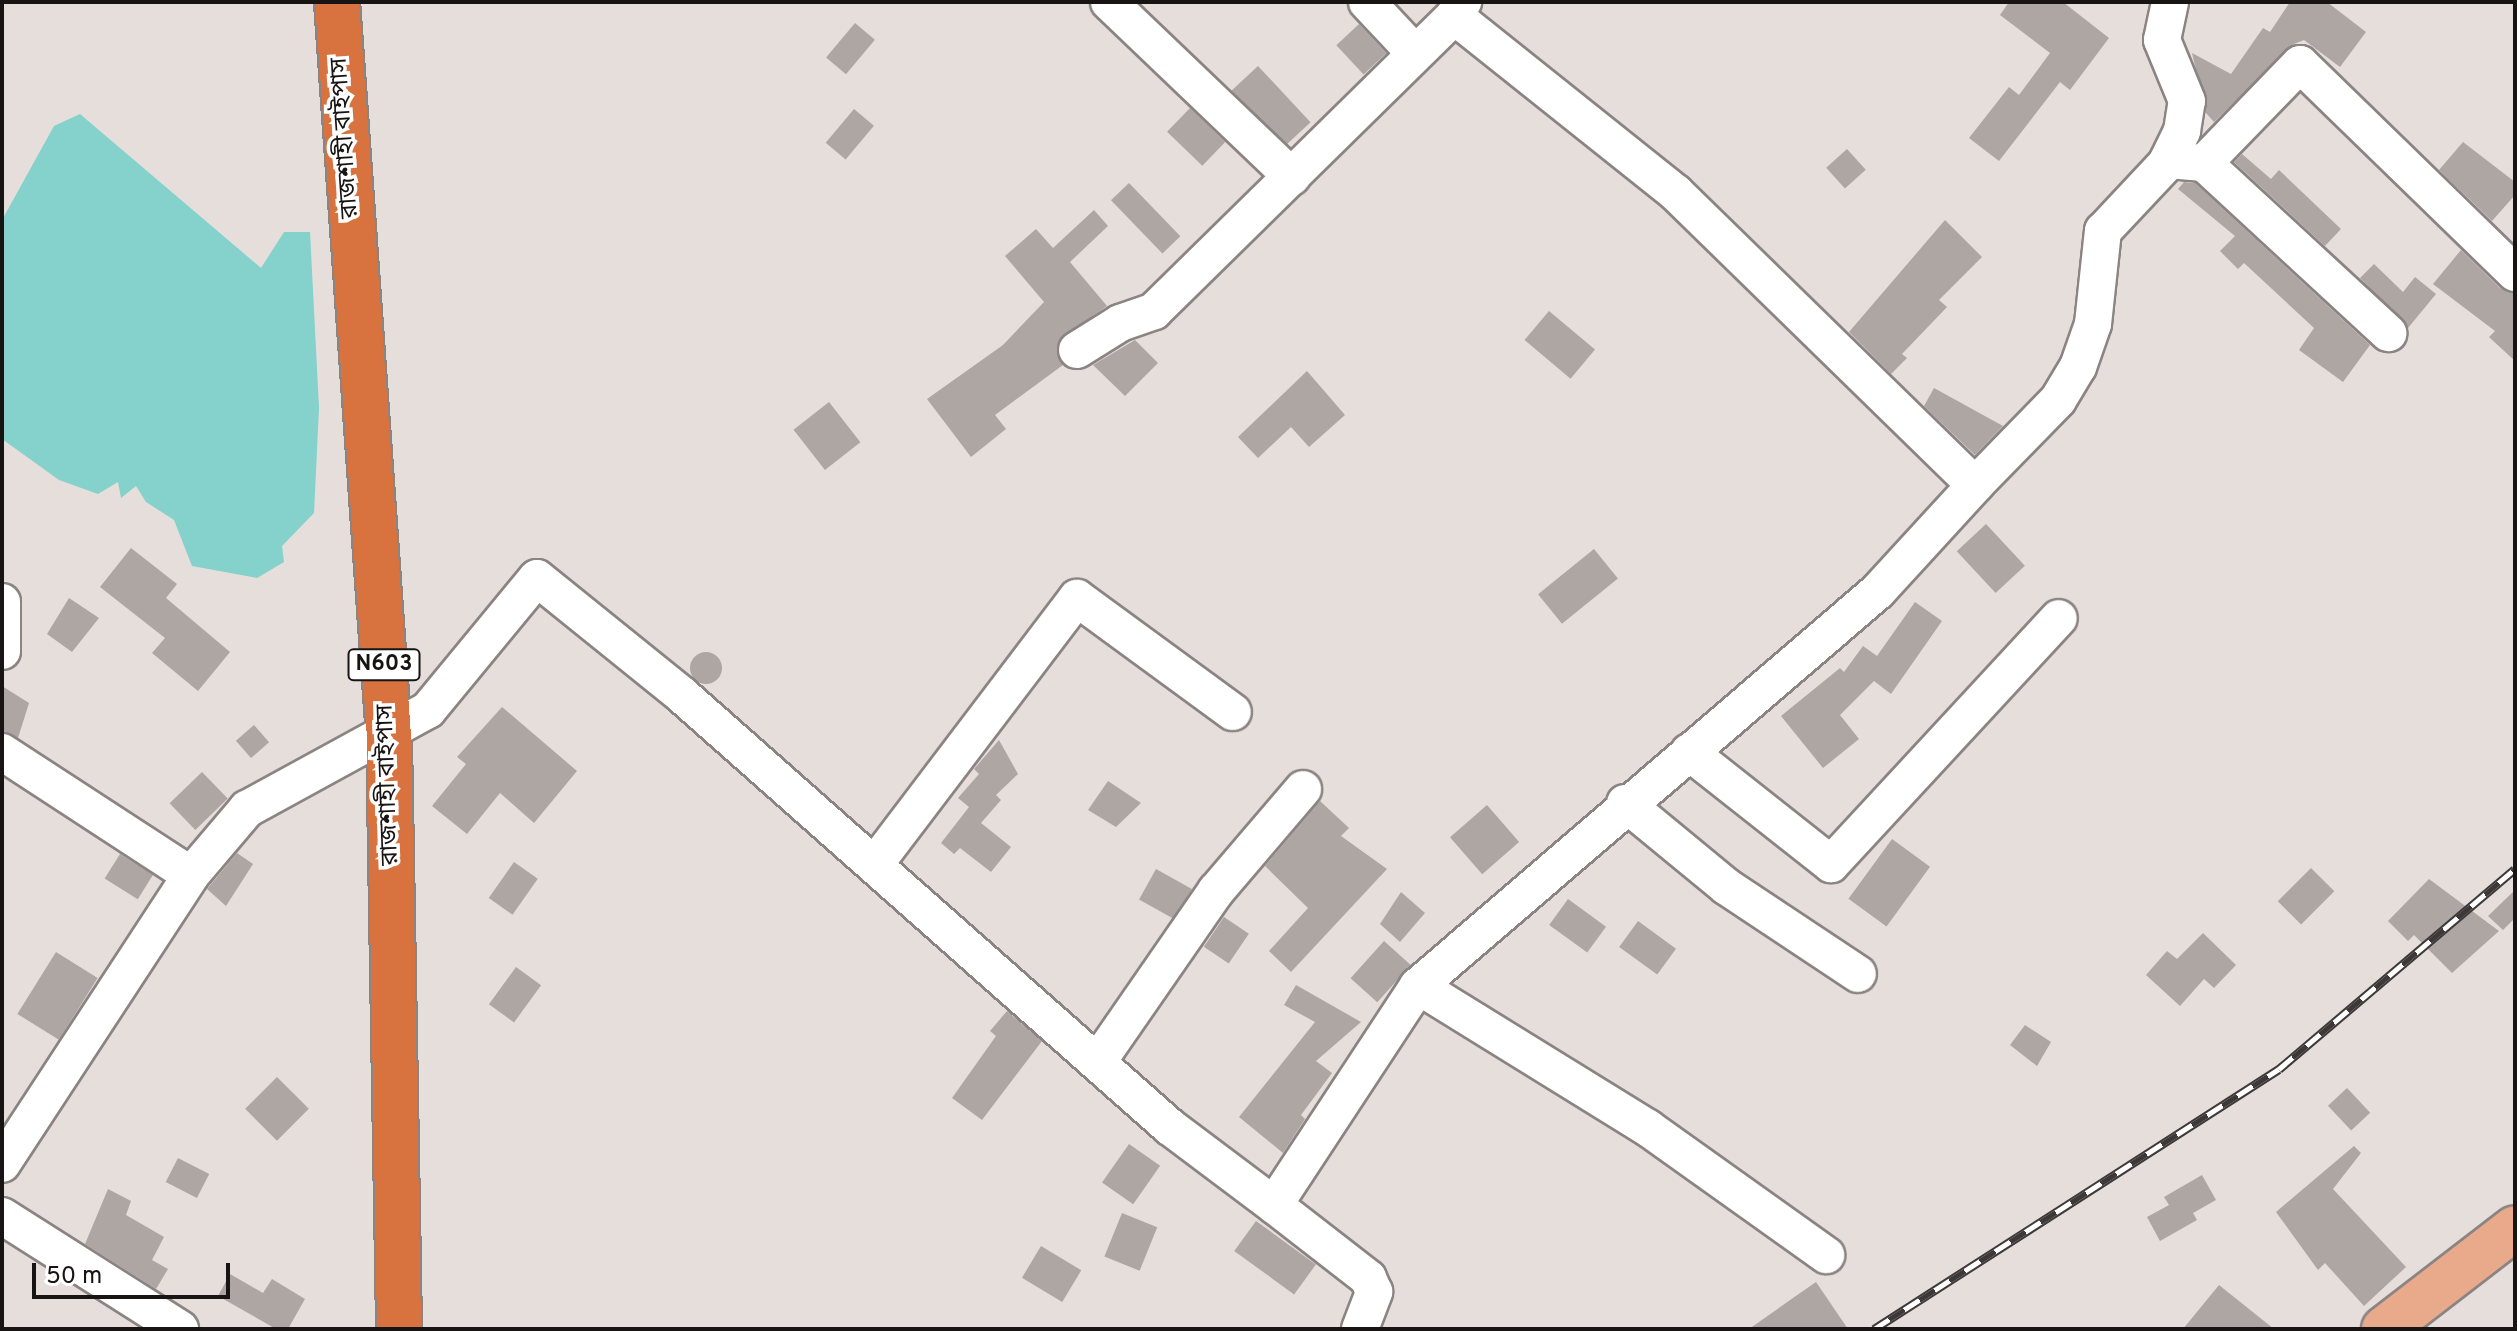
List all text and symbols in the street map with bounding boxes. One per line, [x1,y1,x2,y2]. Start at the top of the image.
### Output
street label: রাজশাহী বাইপাস [326,57,366,219]
road number: N603 [346,647,422,683]
street label: রাজশাহী বাইপাস [372,704,406,866]
scale bar [36,1247,234,1297]
text: 50 m [46,1262,102,1292]

